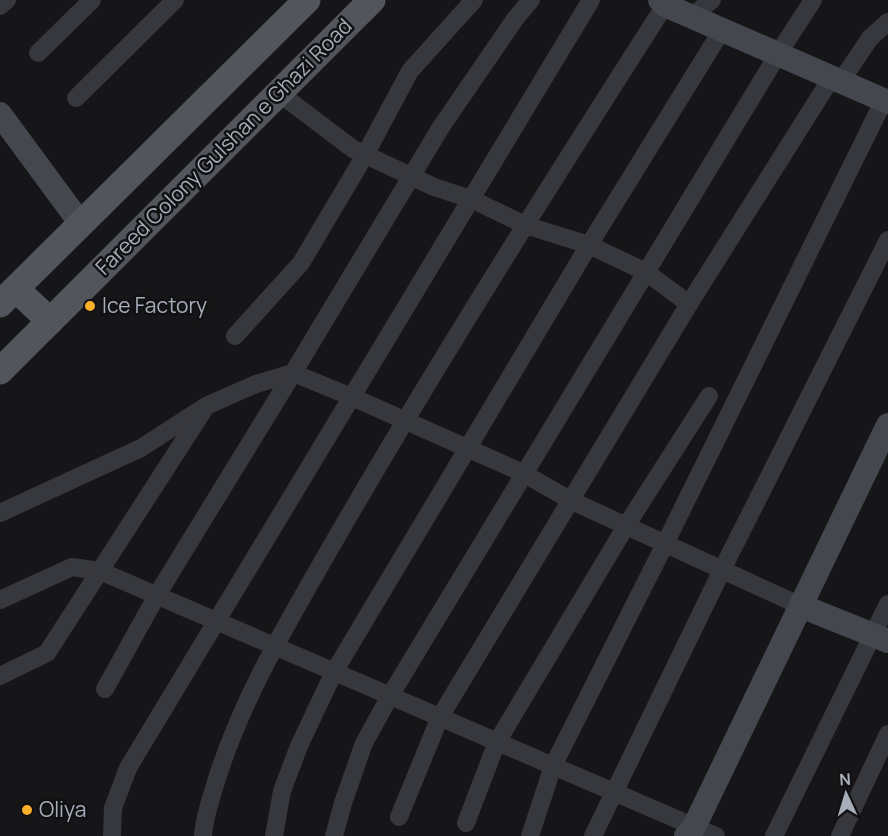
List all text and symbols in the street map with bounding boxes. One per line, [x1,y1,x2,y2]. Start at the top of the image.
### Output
street label: Fareed Colony Gulshan e Ghazi Road [89,12,358,281]
place label: Ice Factory [102,291,207,319]
marker: Ice Factory [83,299,97,313]
north arrow [816,764,876,824]
text: N [838,768,851,790]
place label: Oliya [39,795,86,823]
marker: Oliya [20,803,34,817]

